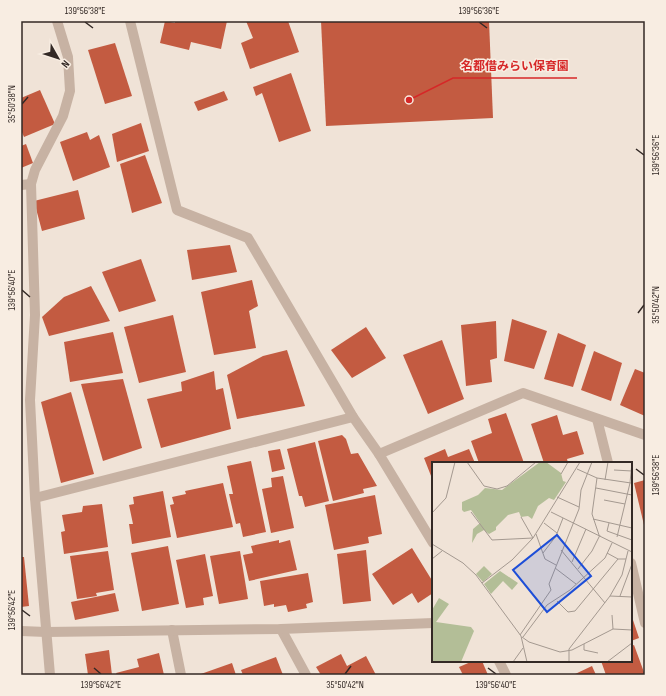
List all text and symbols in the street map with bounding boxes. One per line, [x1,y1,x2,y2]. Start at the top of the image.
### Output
text: 139°56'38"E [65,5,105,17]
text: 139°56'36"E [459,5,499,17]
north arrow [38,38,78,78]
callout: 名都借みらい保育園 [453,54,577,78]
text: N [58,58,72,70]
text: 名都借みらい保育園 [461,59,569,74]
text: 35°50'38"N [6,85,18,123]
text: 139°56'36"E [650,135,662,175]
text: 139°56'40"E [6,270,18,310]
text: 35°50'42"N [650,286,662,324]
text: 139°56'38"E [650,455,662,495]
inset map [432,462,632,662]
text: 139°56'42"E [6,590,18,630]
text: 139°56'42"E [81,679,121,691]
text: 35°50'42"N [326,679,364,691]
text: 139°56'40"E [476,679,516,691]

